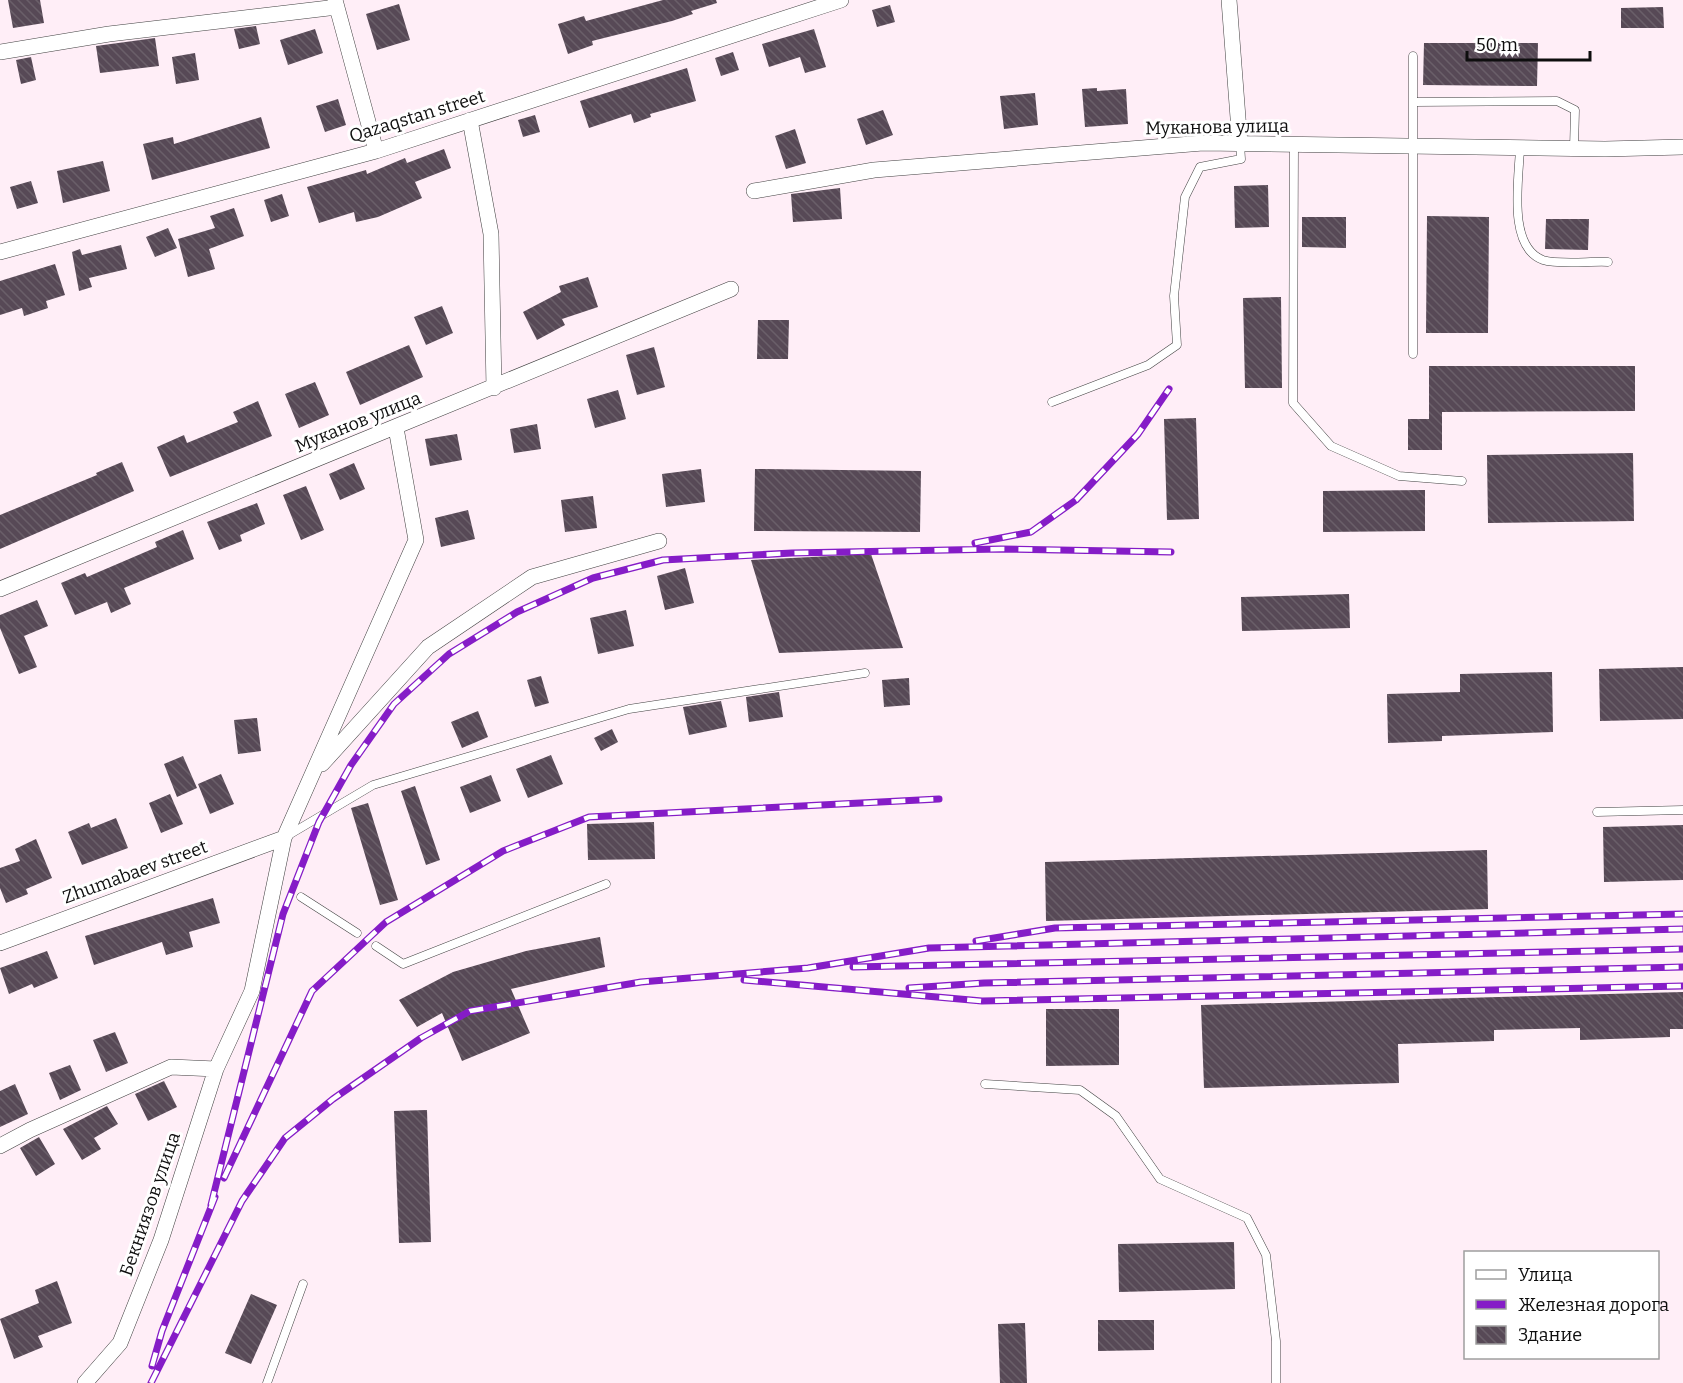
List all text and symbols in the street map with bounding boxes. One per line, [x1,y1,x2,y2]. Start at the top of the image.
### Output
scale bar [1467,24,1590,62]
text: 50 m [1476,34,1518,56]
street label: Qazaqstan street [347,85,488,147]
street label: Муканова улица [1145,115,1289,139]
street label: Муканов улица [292,387,424,457]
street label: Zhumabaev street [60,835,211,908]
street label: Бекниязов улица [115,1129,185,1279]
legend [1464,1251,1659,1359]
text: Улица [1518,1264,1573,1286]
text: Железная дорога [1518,1294,1669,1316]
text: Здание [1518,1324,1582,1346]

